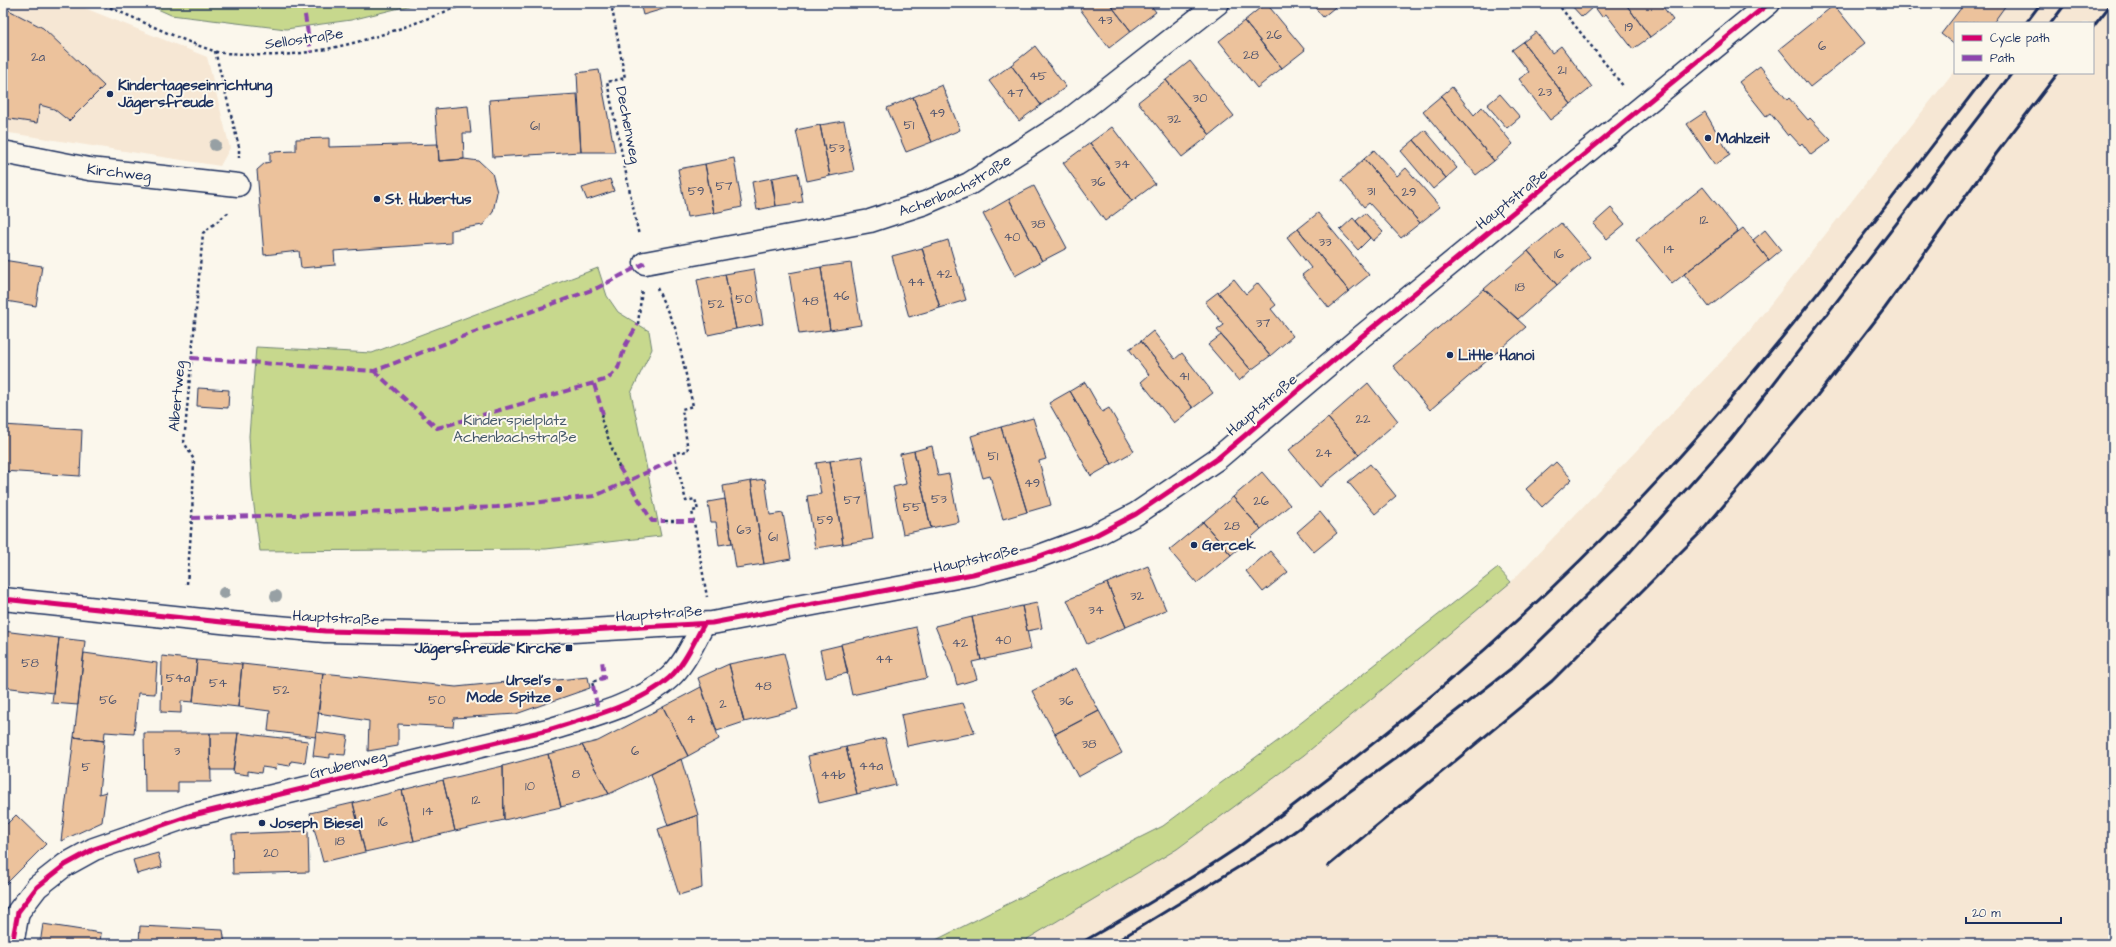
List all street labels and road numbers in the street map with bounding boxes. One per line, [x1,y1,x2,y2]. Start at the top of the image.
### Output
street label: Sellostraße [263,23,345,55]
street label: Dechenweg [609,85,646,166]
street label: Achenbachstraße [896,149,1015,222]
street label: Kirchweg [86,158,153,187]
street label: Hauptstraße [1472,163,1552,235]
street label: Albertweg [163,360,192,432]
street label: Hauptstraße [1222,369,1302,441]
street label: Hauptstraße [931,539,1021,579]
street label: Hauptstraße [615,600,703,628]
street label: Hauptstraße [292,605,380,631]
street label: Grubenweg [307,745,389,786]

